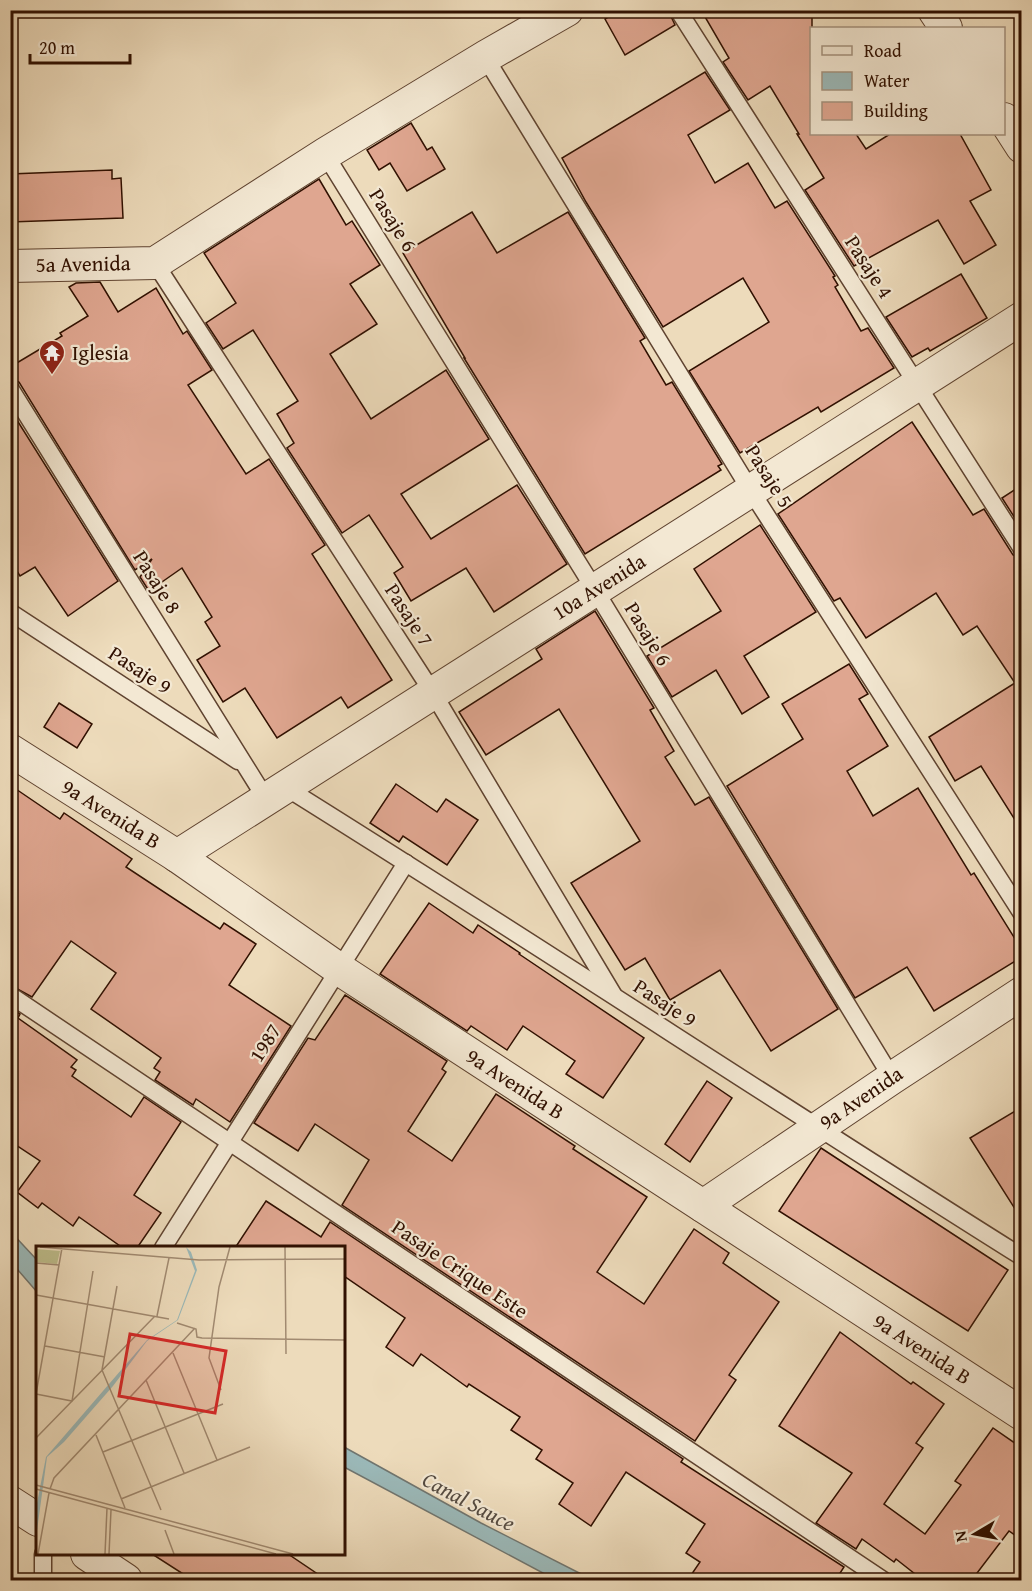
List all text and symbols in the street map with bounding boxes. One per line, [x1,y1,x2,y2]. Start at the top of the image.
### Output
scale bar [30,27,130,65]
legend [810,27,1005,135]
text: 20 m [39,34,75,61]
text: Road [864,37,902,64]
text: Water [864,67,910,94]
text: Building [864,97,928,124]
street label: Pasaje 6 [362,182,425,258]
street label: Pasaje 4 [837,229,901,304]
street label: 5a Avenida [35,247,131,280]
place label: Iglesia [72,337,129,368]
temple icon: Iglesia [37,338,67,376]
street label: Pasaje 5 [738,438,801,514]
street label: Pasaje 8 [126,544,189,620]
street label: 10a Avenida [546,546,652,628]
street label: Pasaje 7 [377,577,441,652]
street label: Pasaje 6 [617,596,680,672]
street label: Pasaje 9 [103,638,178,702]
street label: 9a Avenida B [56,771,167,856]
street label: Pasaje 9 [628,971,703,1035]
street label: 1987 [241,1017,288,1068]
street label: 9a Avenida B [460,1040,570,1127]
street label: 9a Avenida [813,1058,909,1137]
street label: Pasaje Crique Este [386,1211,535,1326]
inset map [36,1246,345,1555]
street label: 9a Avenida B [867,1305,977,1392]
water label: Canal Sauce [417,1463,521,1539]
north arrow [945,1504,1005,1564]
text: N [947,1529,973,1544]

